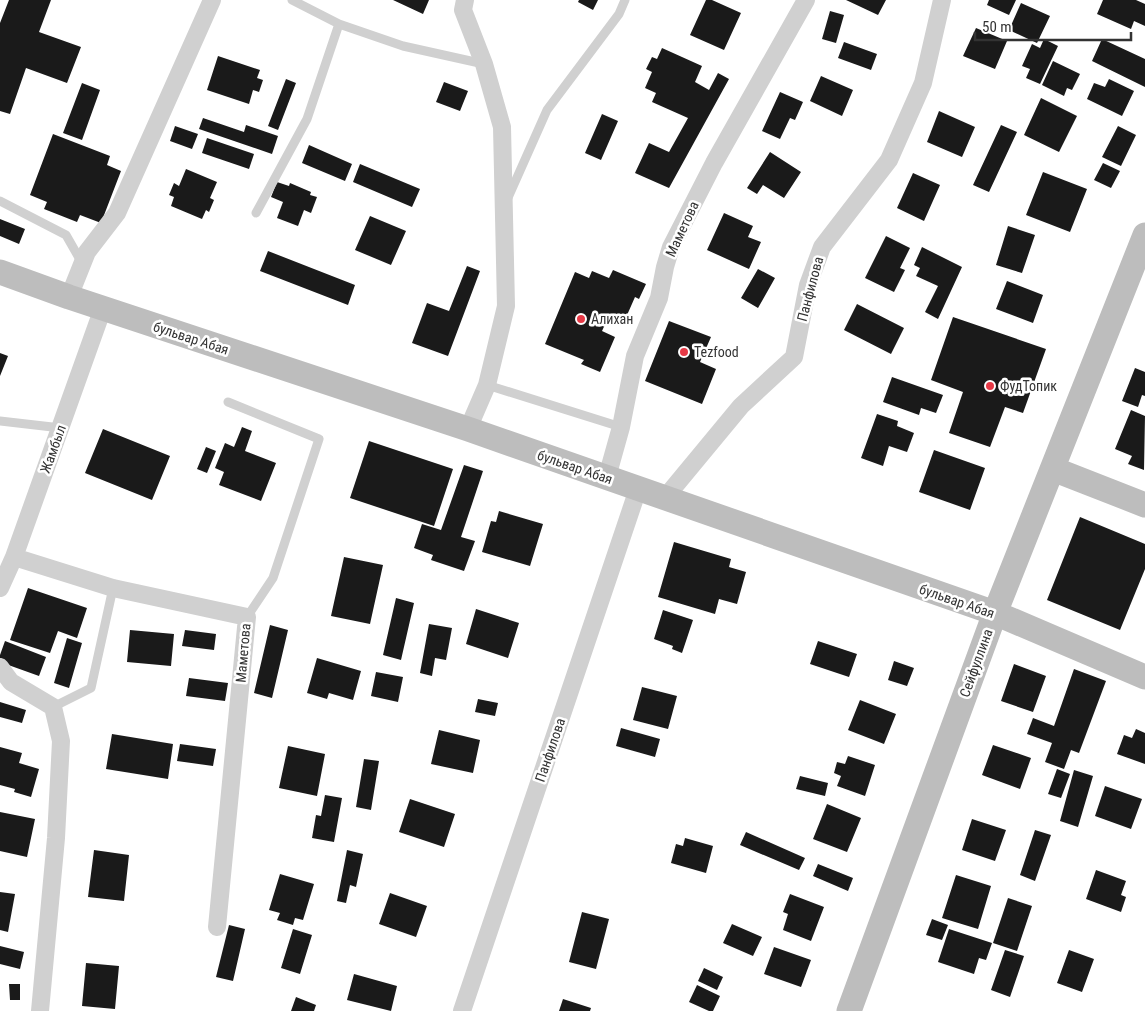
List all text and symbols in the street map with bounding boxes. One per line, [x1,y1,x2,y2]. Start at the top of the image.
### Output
scale bar [975,10,1131,42]
text: 50 m [982,18,1012,36]
street label: Маметова [662,199,702,259]
street label: Панфилова [794,255,826,323]
place label: Алихан [591,311,633,327]
marker: Алихан [575,313,587,325]
street label: бульвар Абая [151,318,231,358]
place label: Tezfood [694,344,739,360]
marker: Tezfood [678,346,690,358]
place label: ФудТопик [1000,378,1057,394]
marker: ФудТопик [984,380,996,392]
street label: Жамбыл [37,423,69,475]
street label: бульвар Абая [535,447,615,487]
street label: бульвар Абая [917,581,997,621]
street label: Маметова [232,623,254,683]
street label: Сейфуллина [956,627,996,699]
street label: Панфилова [532,716,568,784]

